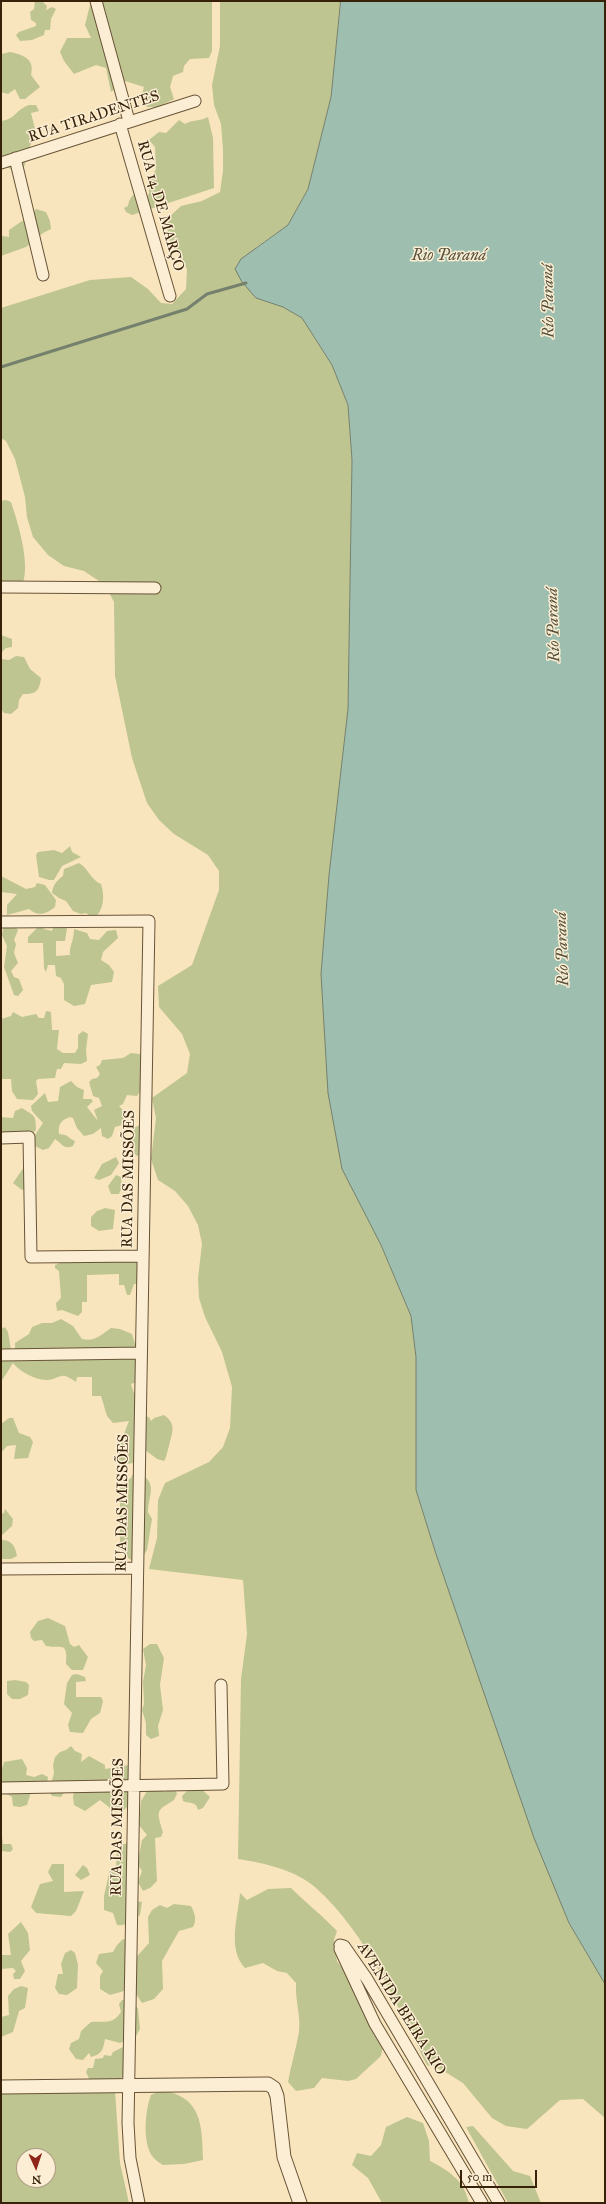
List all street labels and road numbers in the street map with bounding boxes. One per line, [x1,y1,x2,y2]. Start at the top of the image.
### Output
street label: RUA TIRADENTES [26,87,162,147]
street label: RUA 14 DE MARÇO [133,138,187,274]
street label: RUA DAS MISSÕES [119,1110,139,1248]
street label: RUA DAS MISSÕES [113,1434,133,1572]
street label: RUA DAS MISSÕES [108,1758,128,1896]
street label: AVENIDA BEIRA RIO [353,1939,449,2079]

